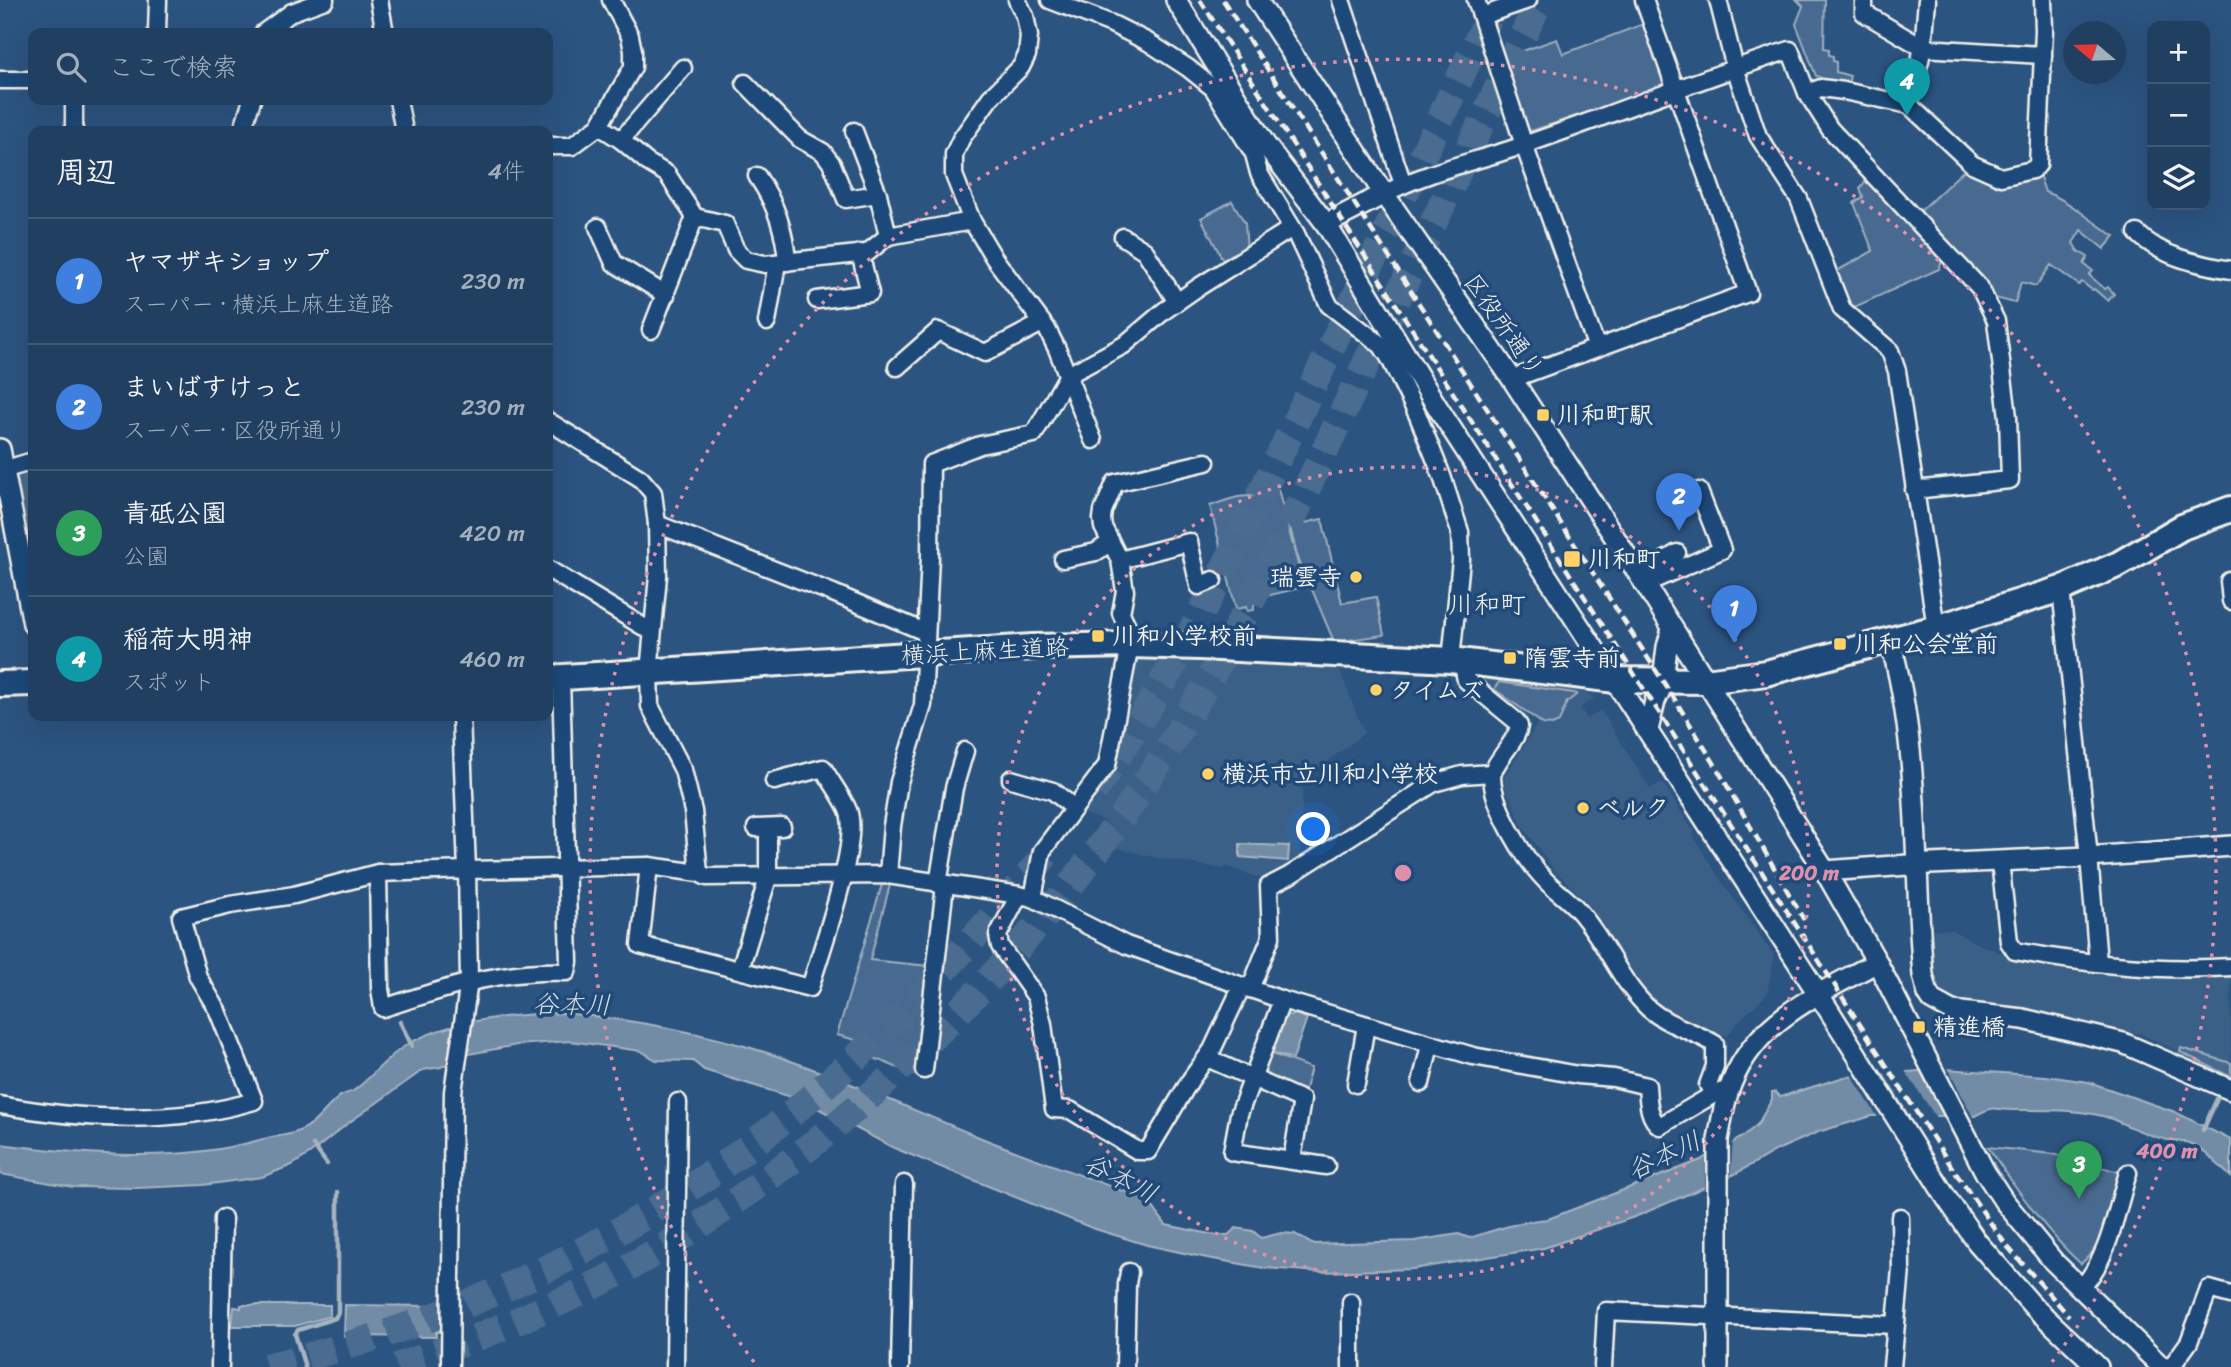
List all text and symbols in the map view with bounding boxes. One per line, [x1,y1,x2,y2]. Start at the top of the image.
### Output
north arrow [2063,21,2126,84]
map controls [2147,21,2210,210]
button: + [2147,21,2210,84]
search box [28,28,553,105]
text: ここで検索 [108,44,238,90]
icon: search [52,48,90,86]
pin: 4 [1884,58,1930,116]
button: − [2147,84,2210,147]
text: 周辺 [56,145,116,199]
button: layers [2147,147,2210,210]
text: 4件 [488,151,525,192]
text: ヤマザキショップ [123,238,329,284]
text: 1 [74,261,84,302]
text: 230 m [461,261,525,302]
street label: 区役所通り [1452,264,1556,386]
text: スーパー · 横浜上麻生道路 [123,284,393,325]
text: まいばすけっと [123,364,305,410]
text: 2 [72,387,86,428]
text: 230 m [461,387,525,428]
place label: 川和町駅 [1557,394,1653,436]
marker: 川和町駅 [1535,407,1551,423]
text: スーパー · 区役所通り [123,410,347,451]
pin: 2 [1656,473,1702,531]
text: 青砥公園 [123,490,227,536]
text: 3 [73,513,85,554]
text: 420 m [459,513,525,554]
text: 公園 [123,536,169,577]
place label: 川和町 [1588,538,1660,580]
marker: 川和町 [1562,549,1582,569]
place label: 瑞雲寺 [1270,556,1342,598]
marker: 瑞雲寺 [1348,569,1364,585]
district label: 川和町 [1448,581,1526,627]
pin: 1 [1711,585,1757,643]
place label: 川和小学校前 [1112,615,1256,657]
text: 稲荷大明神 [123,616,253,662]
place label: 川和公会堂前 [1854,623,1998,665]
street label: 横浜上麻生道路 [900,626,1070,676]
marker: 川和小学校前 [1090,628,1106,644]
marker: 川和公会堂前 [1832,636,1848,652]
place label: 隋雲寺前 [1524,637,1620,679]
text: 4 [72,639,86,680]
text: 460 m [459,639,525,680]
marker: 隋雲寺前 [1502,650,1518,666]
text: スポット [123,662,215,703]
place label: タイムズ [1390,669,1484,711]
marker: タイムズ [1368,682,1384,698]
place label: 横浜市立川和小学校 [1222,753,1438,795]
marker: 横浜市立川和小学校 [1200,766,1216,782]
place label: ベルク [1597,787,1669,829]
marker: ベルク [1575,800,1591,816]
your location [1296,812,1330,846]
text: 200 m [1778,854,1840,892]
centre of rings [1391,861,1415,885]
water label: 谷本川 [533,980,611,1028]
place label: 精進橋 [1933,1006,2005,1048]
marker: 精進橋 [1911,1019,1927,1035]
water label: 谷本川 [1619,1118,1709,1192]
text: 400 m [2135,1132,2198,1170]
water label: 谷本川 [1076,1140,1166,1216]
pin: 3 [2056,1141,2102,1199]

